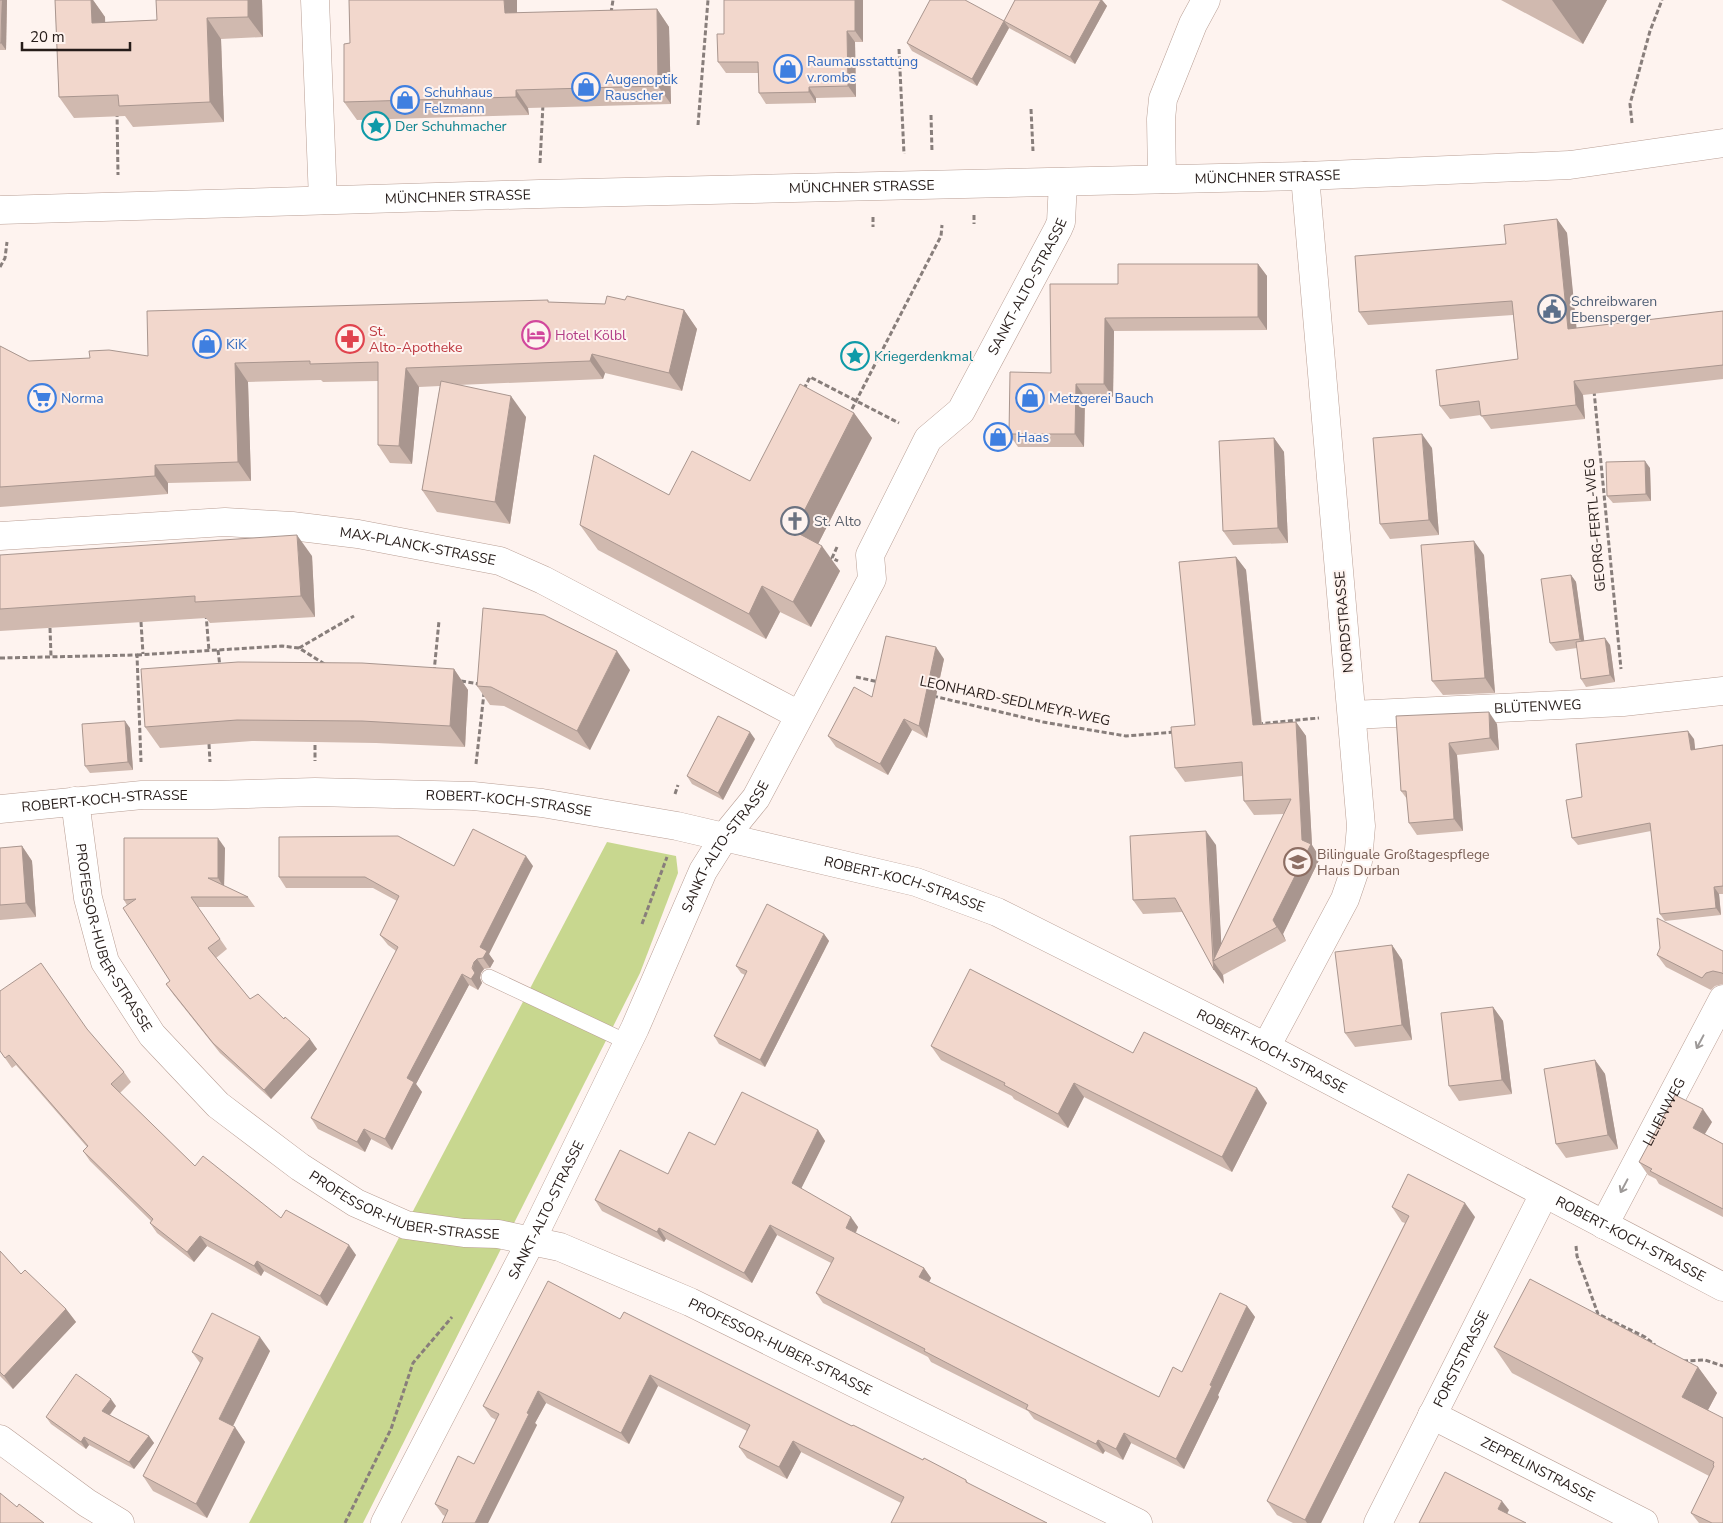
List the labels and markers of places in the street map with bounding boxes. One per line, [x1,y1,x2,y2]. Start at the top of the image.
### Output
place label: Raumausstattung v.rombs [807,52,918,87]
shop icon: Raumausstattung v.rombs [773,54,803,84]
place label: Augenoptik Rauscher [605,70,679,105]
shop icon: Augenoptik Rauscher [571,72,601,102]
place label: Schuhhaus Felzmann [424,83,493,118]
shop icon: Schuhhaus Felzmann [390,85,420,115]
place icon: Der Schuhmacher [361,111,391,141]
place label: Der Schuhmacher [395,117,507,136]
place label: Schreibwaren Ebensperger [1571,292,1657,327]
public building icon: Schreibwaren Ebensperger [1537,294,1567,324]
hotel icon: Hotel Kölbl [521,320,551,350]
place label: St. Alto-Apotheke [369,322,462,357]
pharmacy icon: St. Alto-Apotheke [335,324,365,354]
place label: Hotel Kölbl [555,326,627,345]
shop icon: KiK [192,329,222,359]
place label: KiK [226,335,247,354]
place icon: Kriegerdenkmal [840,341,870,371]
place label: Kriegerdenkmal [874,347,974,366]
supermarket icon: Norma [27,383,57,413]
shop icon: Metzgerei Bauch [1015,383,1045,413]
place label: Norma [61,389,104,408]
place label: Metzgerei Bauch [1049,389,1154,408]
shop icon: Haas [983,422,1013,452]
place label: Haas [1017,428,1049,447]
church icon: St. Alto [780,506,810,536]
place label: St. Alto [814,512,862,531]
place label: Bilinguale Großtagespflege Haus Durban [1317,845,1490,880]
school or university icon: Bilinguale Großtagespflege Haus Durban [1283,847,1313,877]

